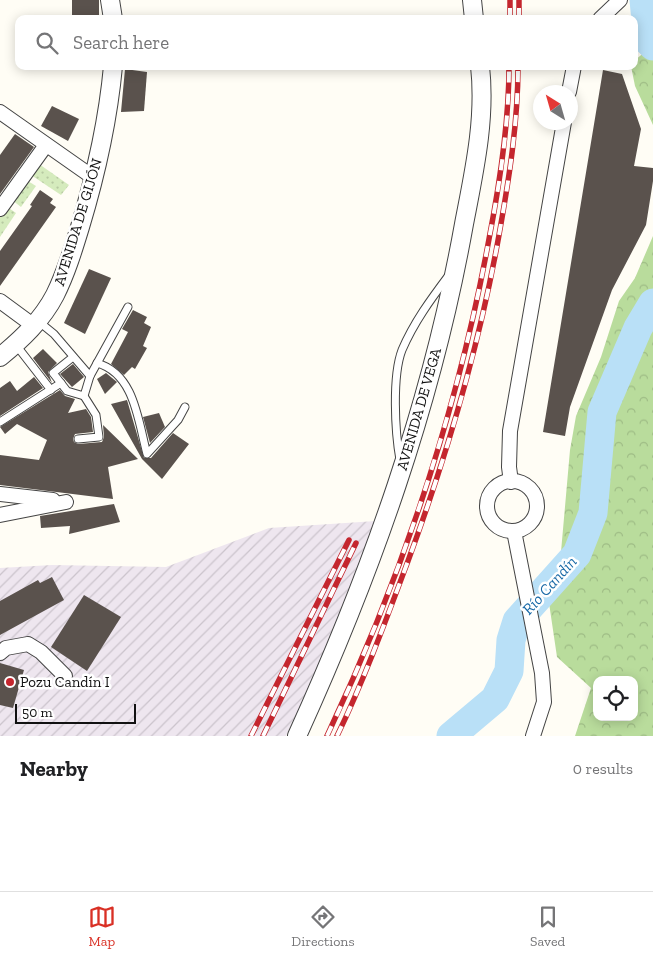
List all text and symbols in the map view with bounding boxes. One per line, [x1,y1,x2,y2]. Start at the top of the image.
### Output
search box [15,15,638,70]
icon: search [33,29,61,57]
text: Search here [73,31,169,54]
north arrow [533,85,578,130]
street label: AVENIDA DE GIJÓN [50,156,106,288]
street label: AVENIDA DE VEGA [393,345,445,472]
water label: Río Candín [518,552,581,618]
place label: Pozu Candín I [20,673,110,691]
marker: Pozu Candín I [4,676,16,688]
map controls [593,676,638,721]
button: locate [593,676,638,721]
scale bar [15,701,136,724]
text: 50 m [22,704,53,721]
text: Nearby [20,756,88,781]
text: 0 results [573,759,633,778]
tab: Map [88,903,116,950]
tab: Directions [291,903,355,950]
tab: Saved [530,903,565,950]

